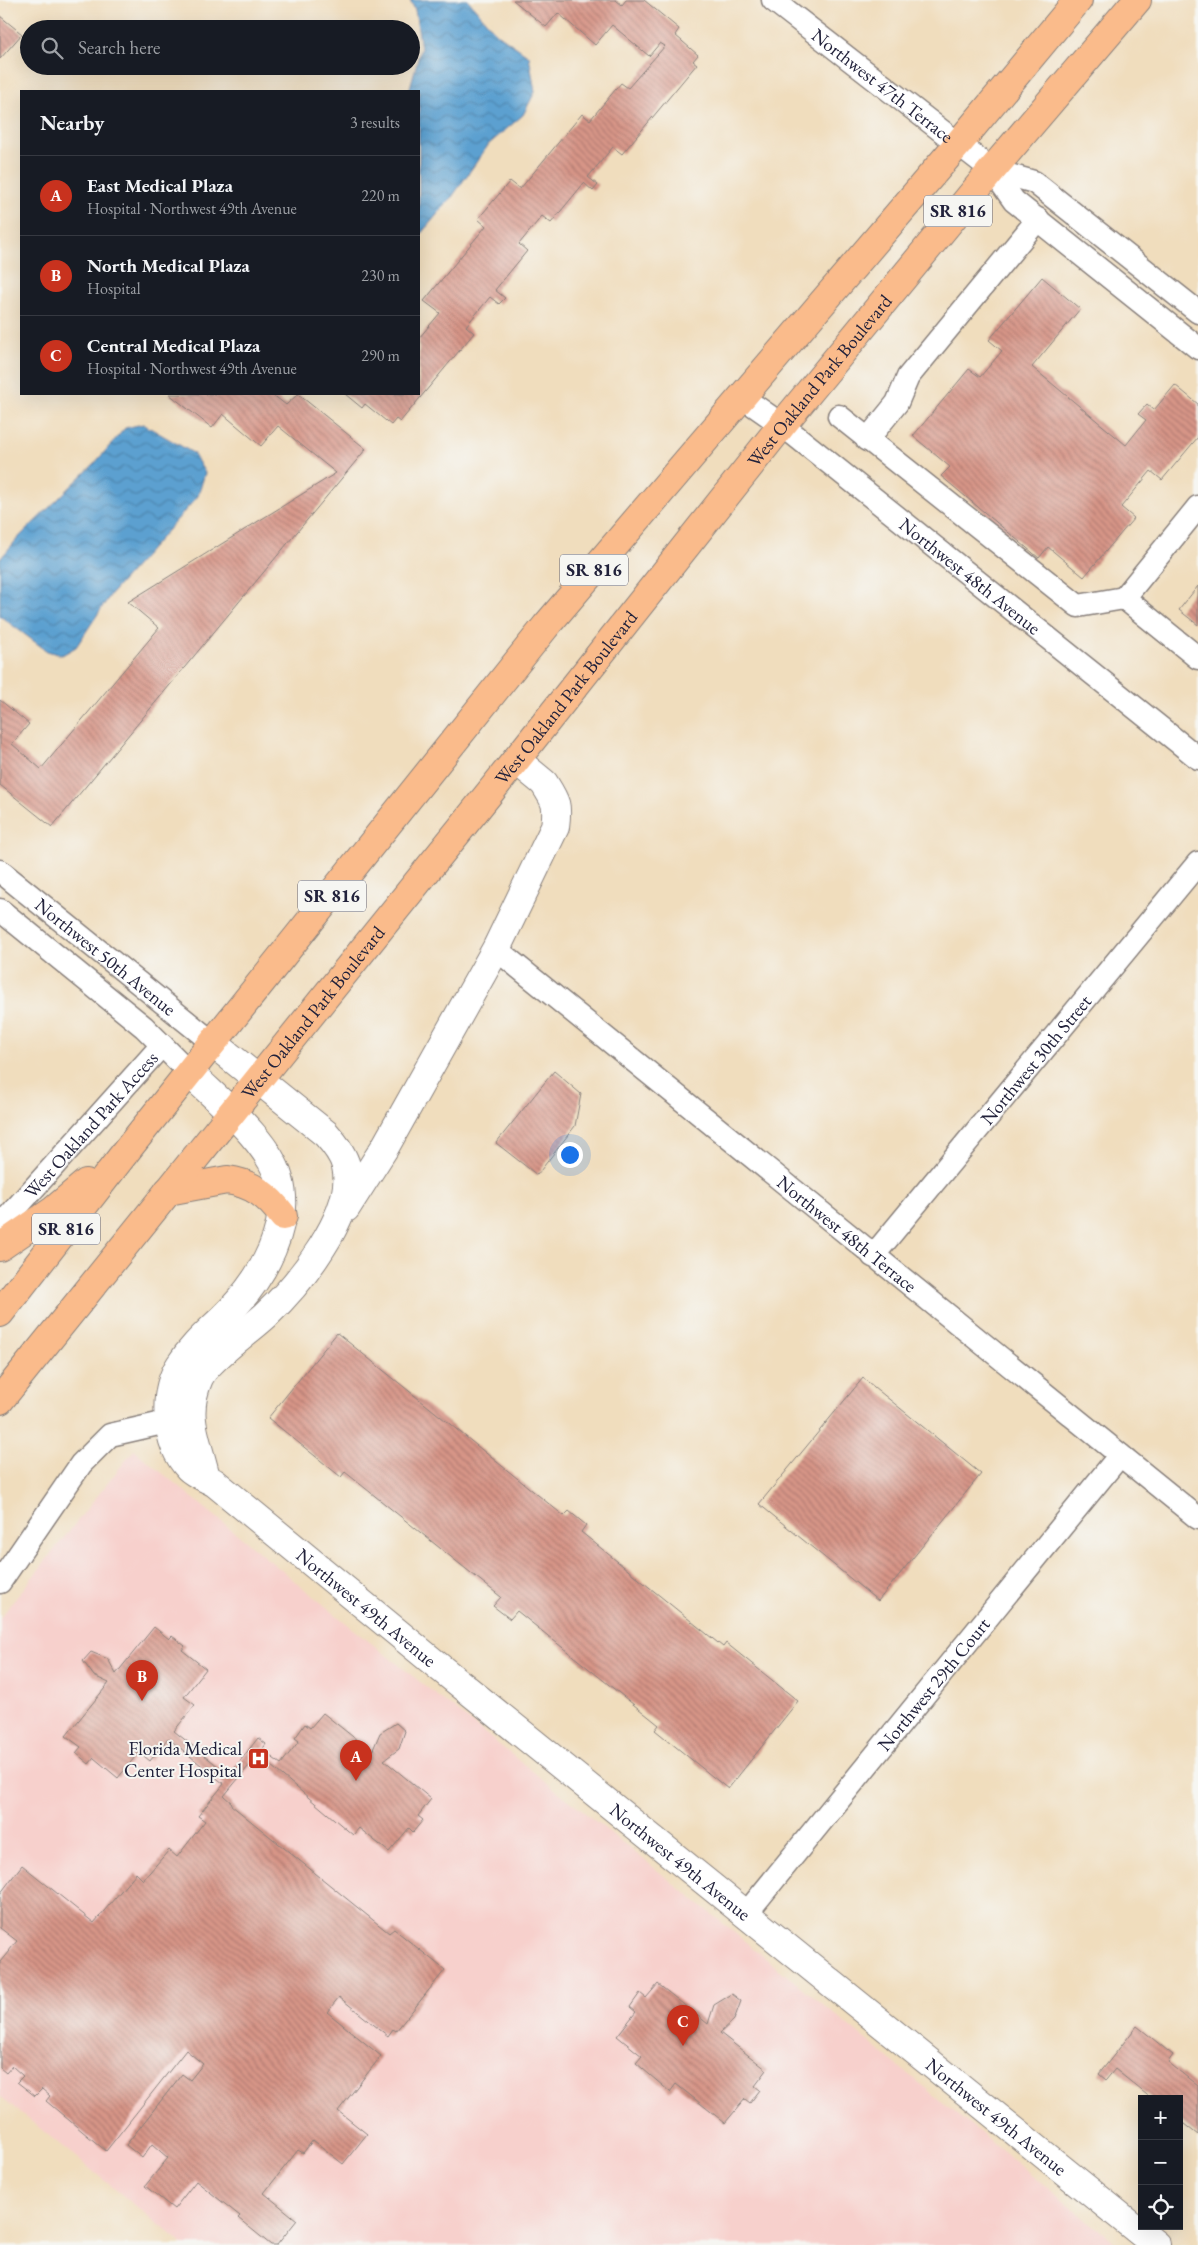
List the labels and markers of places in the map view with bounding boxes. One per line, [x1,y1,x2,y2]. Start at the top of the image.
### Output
pin: B [126,1660,158,1701]
place label: Florida Medical Center Hospital [124,1736,242,1783]
pin: A [340,1740,372,1781]
hospital icon: Florida Medical Center Hospital [246,1747,270,1771]
pin: C [667,2005,699,2046]

